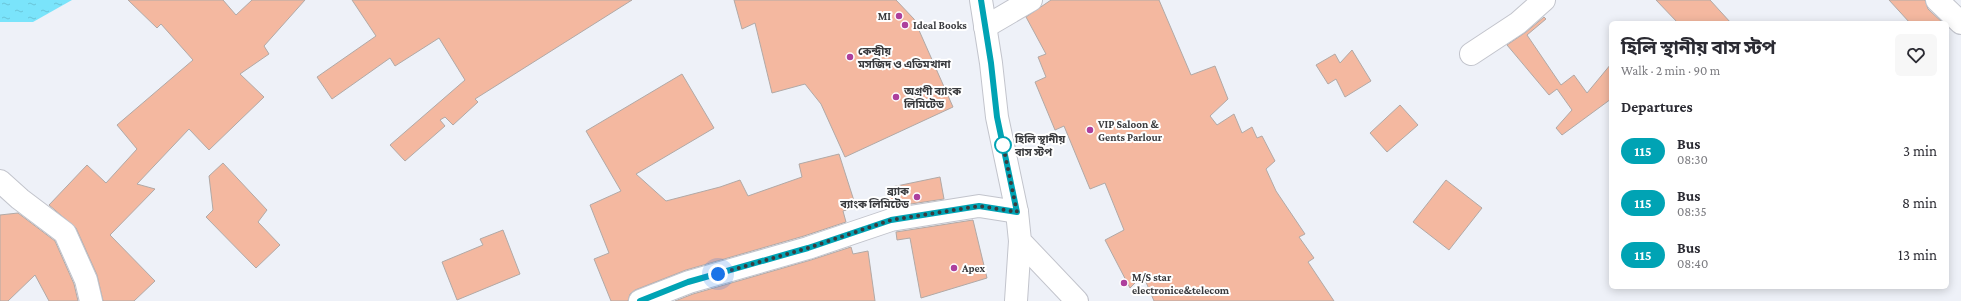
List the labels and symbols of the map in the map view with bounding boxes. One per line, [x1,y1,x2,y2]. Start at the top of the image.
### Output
place label: MI [878,10,891,22]
marker: MI [894,11,904,21]
place label: Ideal Books [913,19,967,31]
marker: Ideal Books [900,20,910,30]
place label: কেন্দ্রীয় মসজিদ ও এতিমখানা [857,45,951,70]
marker: কেন্দ্রীয় মসজিদ ও এতিমখানা [845,52,855,62]
place label: অগ্রণী ব্যাংক লিমিটেড [903,85,962,110]
marker: অগ্রণী ব্যাংক লিমিটেড [891,92,901,102]
place label: VIP Saloon & Gents Parlour [1097,118,1163,143]
marker: VIP Saloon & Gents Parlour [1085,125,1095,135]
place label: হিলি স্থানীয় বাস স্টপ [1014,133,1065,158]
marker: হিলি স্থানীয় বাস স্টপ [994,136,1012,154]
place label: ব্র্যাক ব্যাংক লিমিটেড [839,185,910,210]
marker: ব্র্যাক ব্যাংক লিমিটেড [912,192,922,202]
place label: Apex [961,262,986,274]
marker: Apex [949,263,959,273]
your location [708,264,728,284]
place label: M/S star electronice&telecom [1132,271,1230,296]
marker: M/S star electronice&telecom [1119,278,1129,288]

